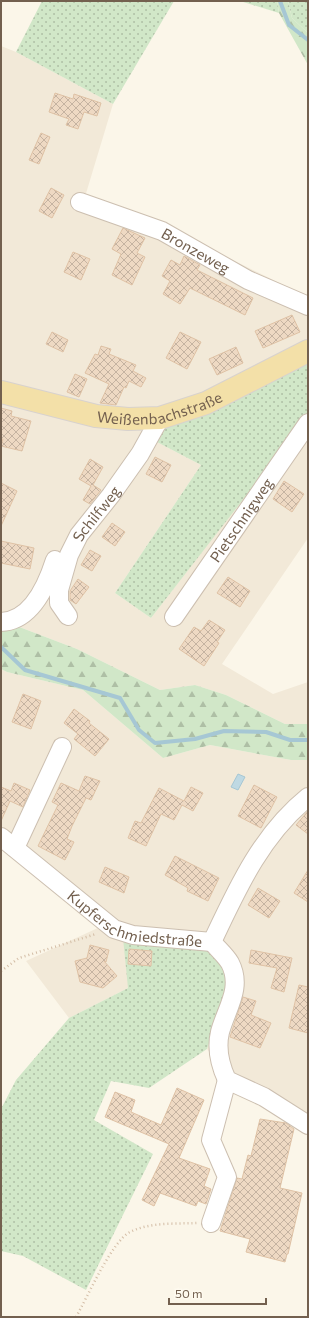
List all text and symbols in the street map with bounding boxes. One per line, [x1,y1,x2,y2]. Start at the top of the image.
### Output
street label: Bronzeweg [158,224,233,277]
street label: Weißenbachstraße [96,387,225,428]
street label: Pietschnigweg [206,474,276,566]
street label: Schilfweg [68,482,124,544]
street label: Kupferschmiedstraße [64,886,203,950]
scale bar [169,1280,266,1306]
text: 50 m [175,1286,203,1300]

